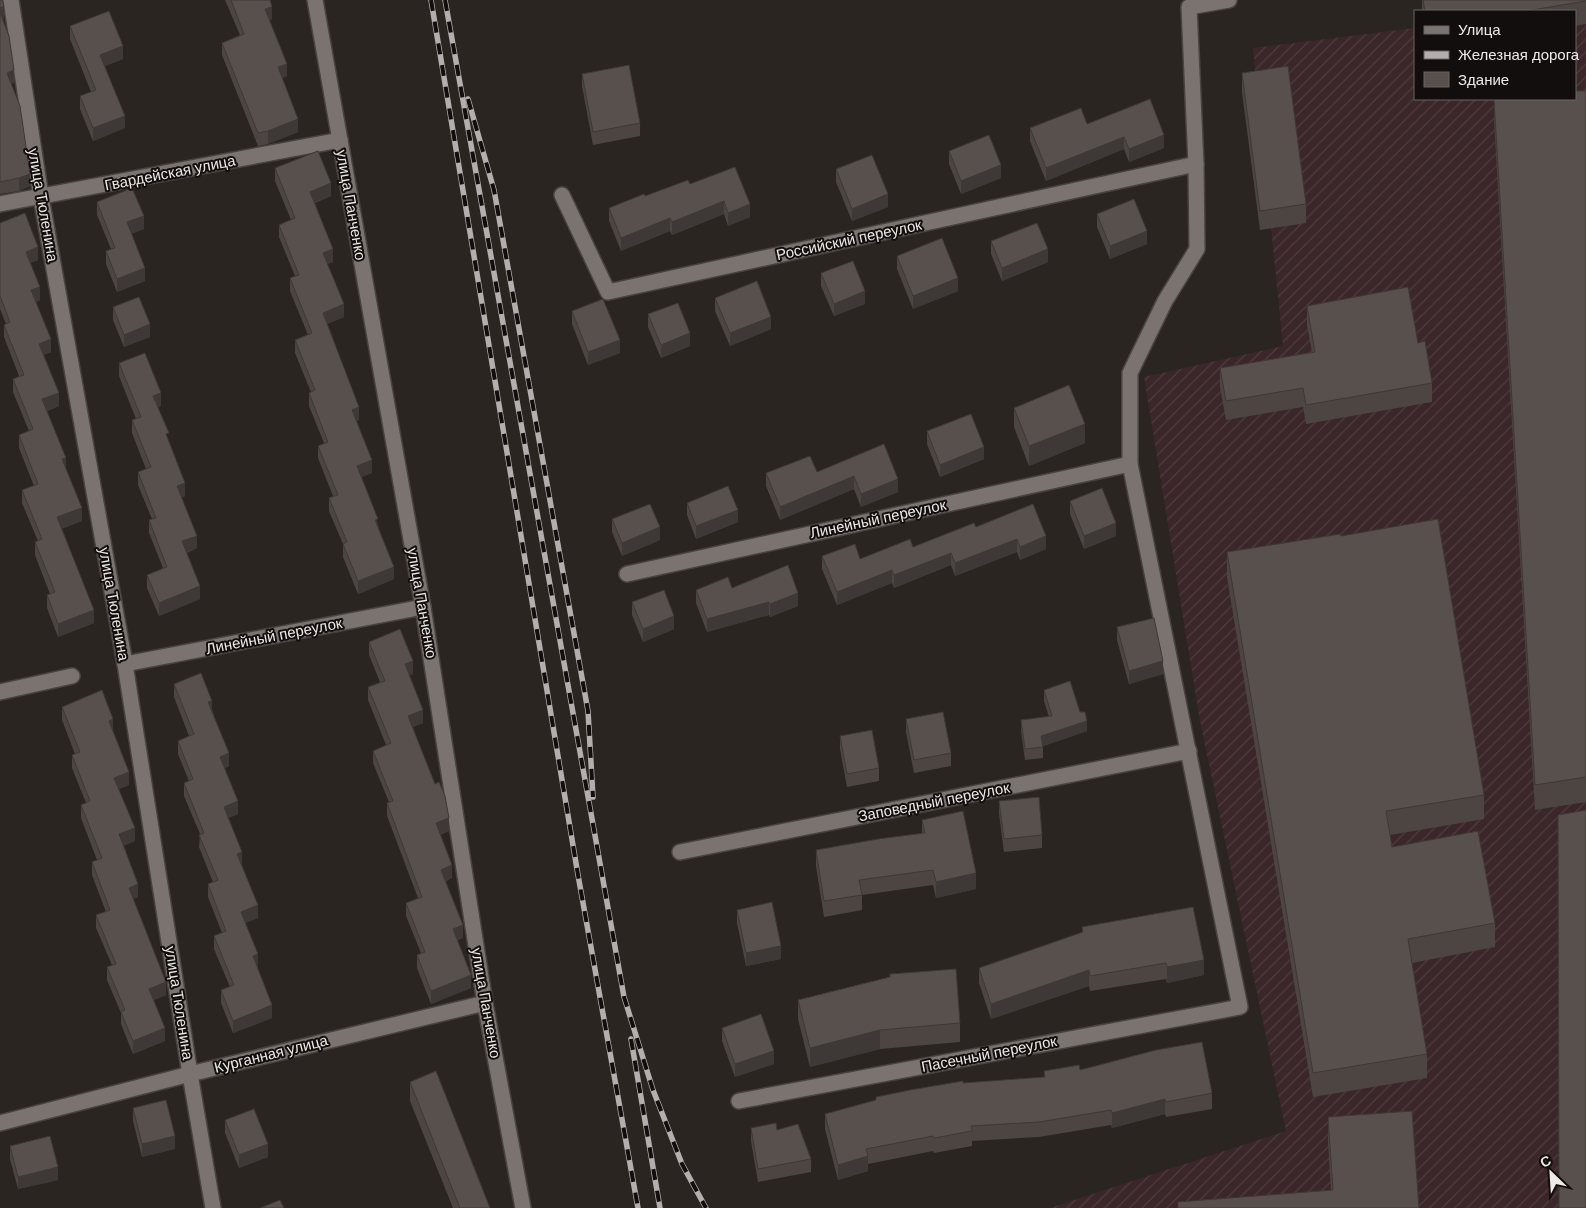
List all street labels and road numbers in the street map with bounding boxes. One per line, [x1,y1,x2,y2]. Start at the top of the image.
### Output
street label: улица Тюленина [23,147,63,264]
street label: улица Панченко [331,148,371,262]
street label: Гвардейская улица [103,150,238,196]
street label: Российский переулок [774,215,924,265]
street label: Линейный переулок [808,495,948,543]
street label: улица Тюленина [94,546,134,663]
street label: улица Панченко [402,546,442,660]
street label: Линейный переулок [204,613,344,659]
street label: Заповедный переулок [857,777,1012,826]
street label: улица Тюленина [160,945,198,1062]
street label: улица Панченко [466,946,506,1060]
street label: Курганная улица [212,1030,330,1078]
street label: Пасечный переулок [920,1031,1059,1077]

